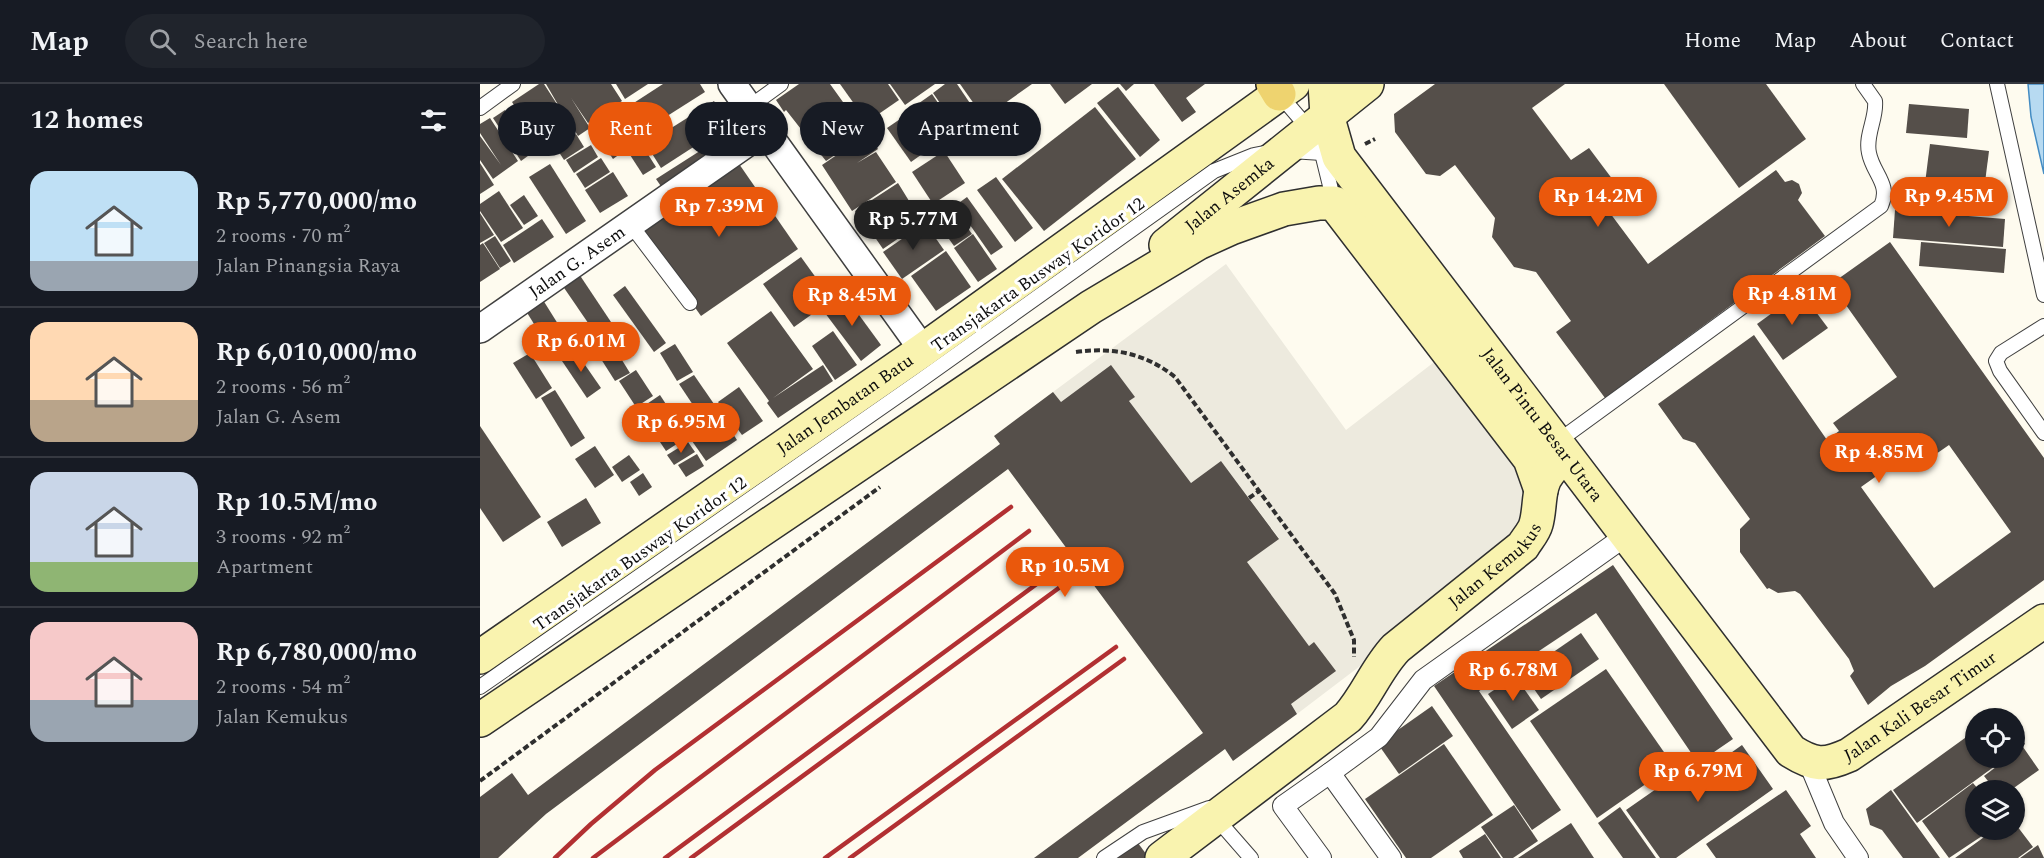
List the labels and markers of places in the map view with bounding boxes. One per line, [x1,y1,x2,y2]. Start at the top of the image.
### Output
pin: Rp 14.2M [1536,177,1660,228]
pin: Rp 9.45M [1887,177,2011,228]
pin: Rp 7.39M [657,187,781,238]
pin: Rp 5.77M [851,200,975,251]
pin: Rp 4.81M [1730,275,1854,326]
pin: Rp 8.45M [790,276,914,327]
pin: Rp 6.01M [519,322,643,373]
pin: Rp 6.95M [619,403,743,454]
pin: Rp 4.85M [1817,433,1941,484]
pin: Rp 10.5M [1003,547,1127,598]
pin: Rp 6.78M [1451,651,1575,702]
pin: Rp 6.79M [1636,752,1760,803]

